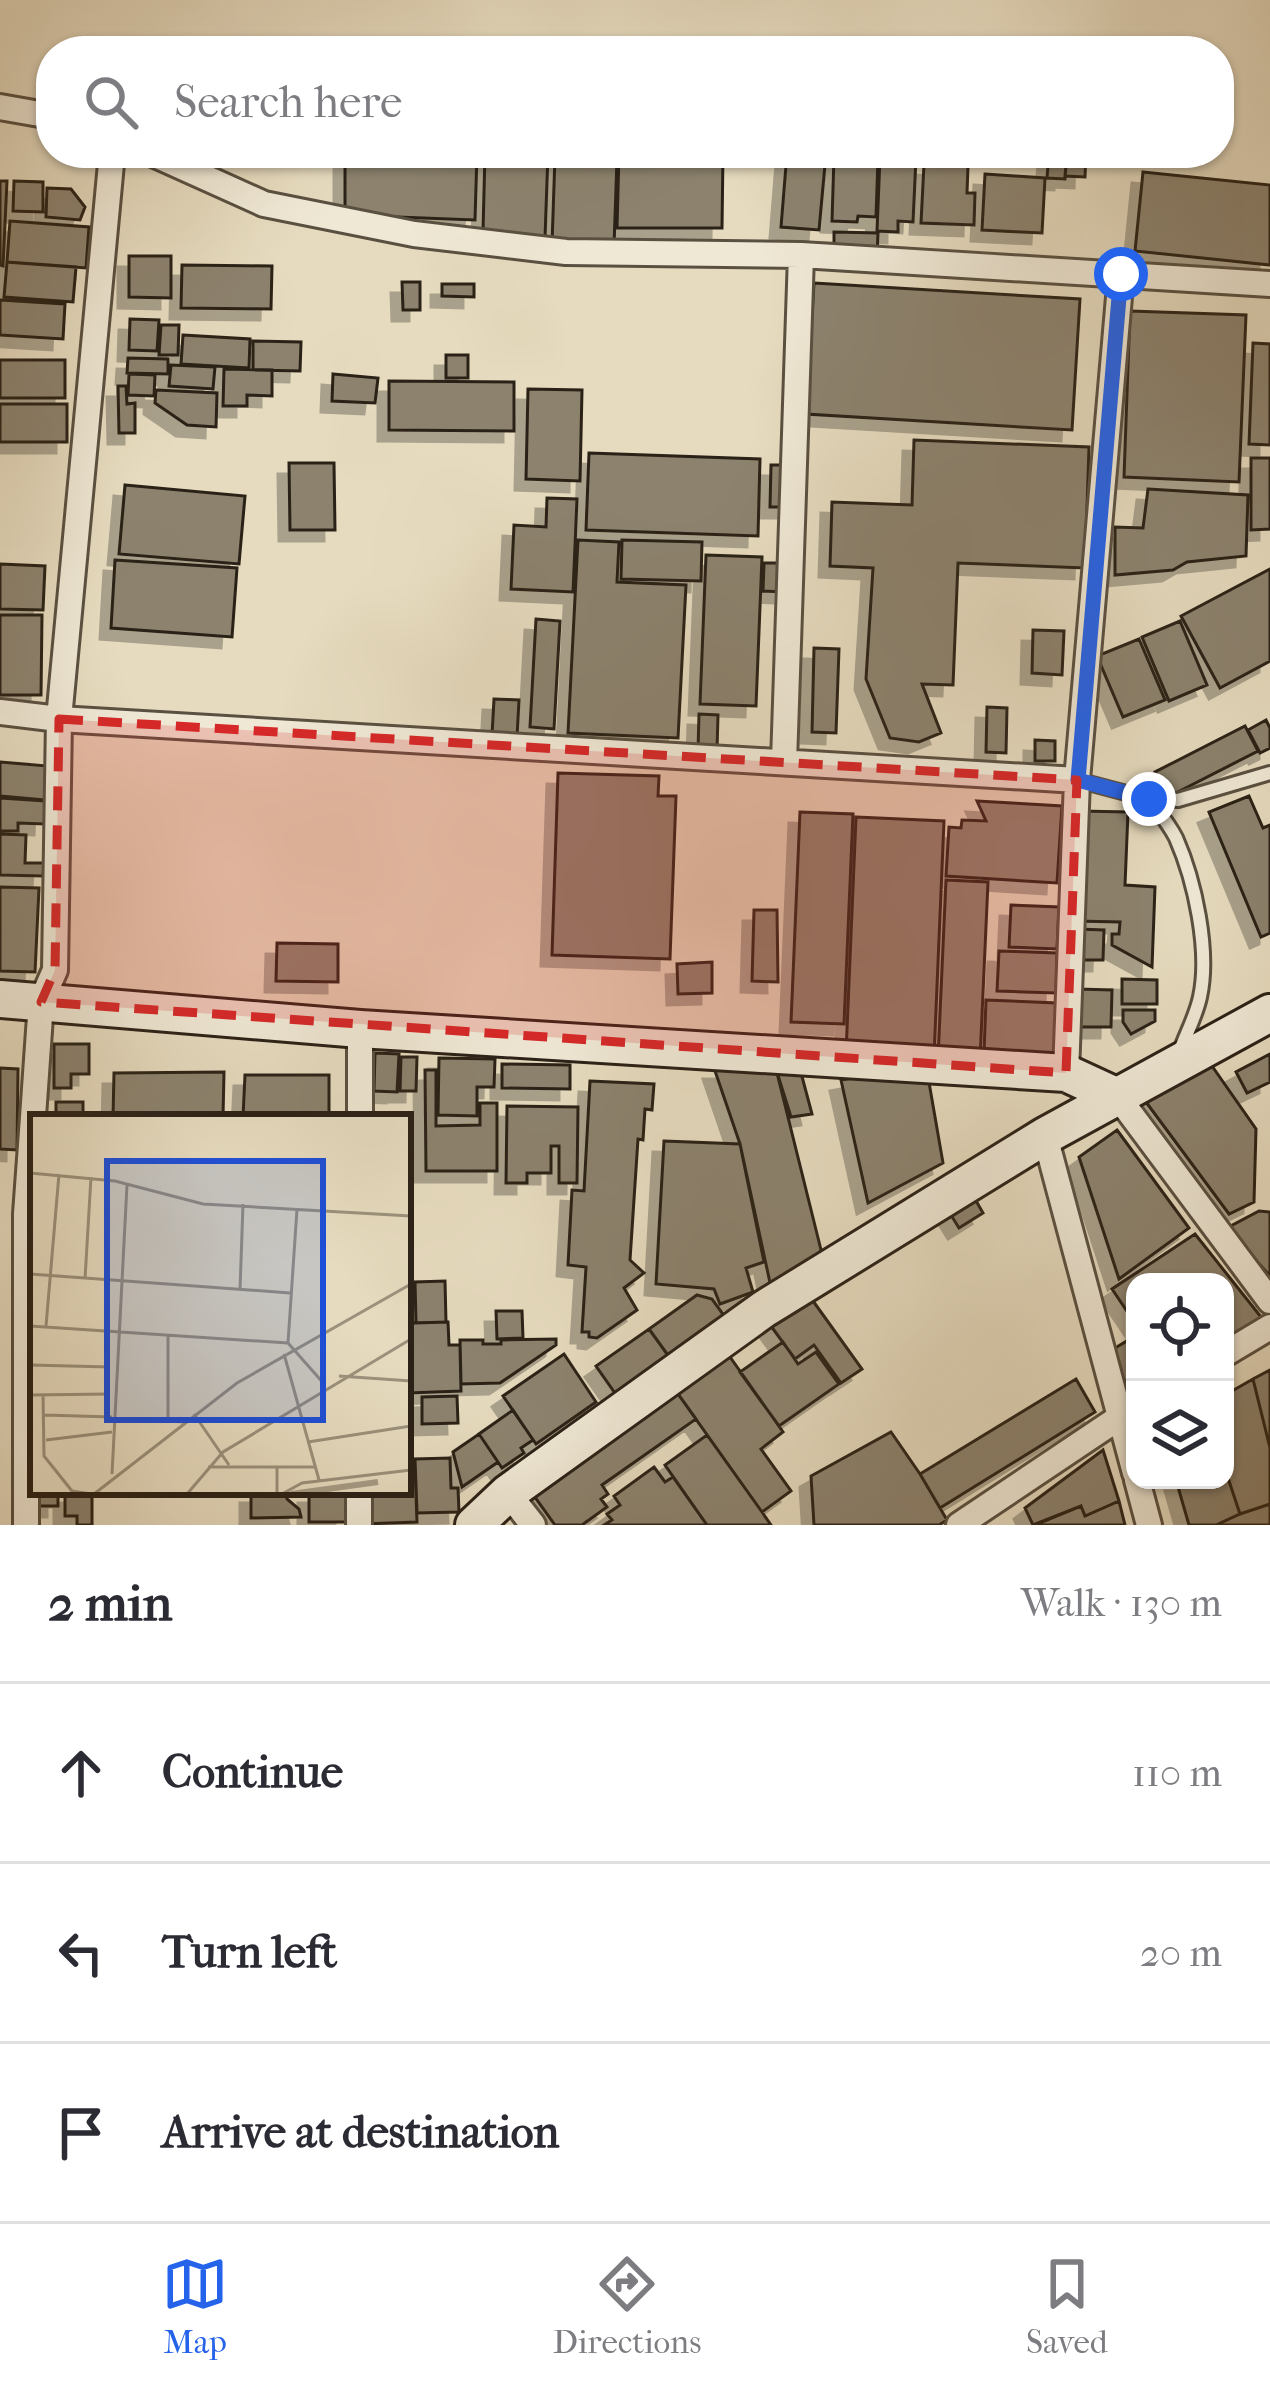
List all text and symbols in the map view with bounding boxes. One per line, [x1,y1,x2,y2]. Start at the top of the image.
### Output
search box [36,36,1234,168]
icon: search [78,69,144,135]
text: Search here [174,76,402,129]
route start [1094,247,1148,301]
route end [1122,772,1176,826]
inset map [30,1114,411,1495]
map controls [1126,1273,1234,1489]
button: locate [1126,1273,1234,1381]
button: layers [1126,1381,1234,1489]
text: 2 min [48,1573,172,1633]
text: Walk · 130 m [1021,1580,1222,1626]
icon: ahead [48,1740,114,1806]
text: Continue [162,1746,343,1799]
text: 110 m [1132,1750,1222,1796]
icon: left [48,1920,114,1986]
text: Turn left [162,1926,337,1979]
text: 20 m [1140,1930,1222,1976]
icon: arrive [48,2100,114,2166]
text: Arrive at destination [162,2106,559,2159]
tab: Map [162,2251,228,2362]
tab: Directions [553,2251,701,2362]
tab: Saved [1026,2251,1108,2362]

